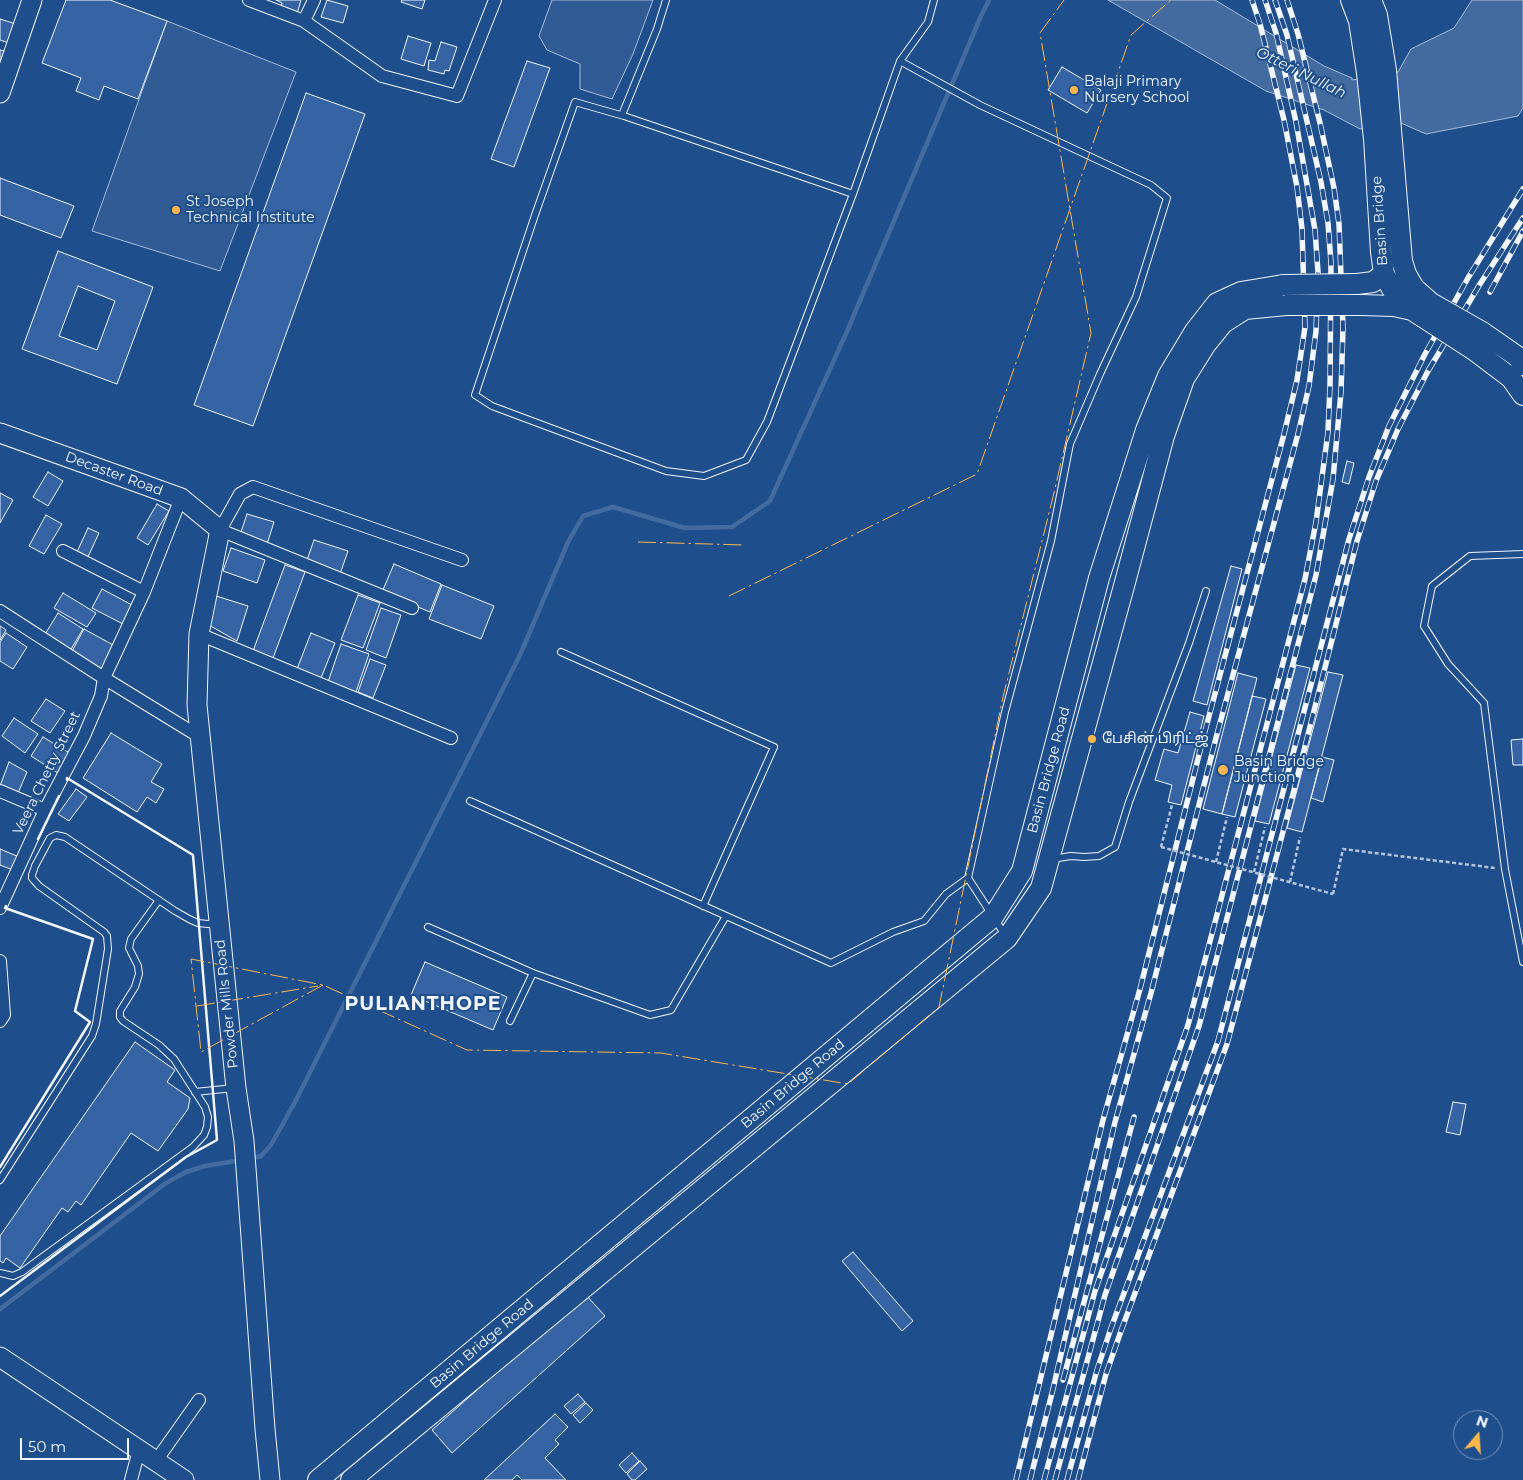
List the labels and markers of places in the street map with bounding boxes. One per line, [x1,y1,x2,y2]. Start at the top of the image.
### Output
place label: Balaji Primary Nursery School [1084,74,1190,106]
marker: Balaji Primary Nursery School [1068,84,1080,96]
place label: St Joseph Technical Institute [186,194,315,226]
marker: St Joseph Technical Institute [170,204,182,216]
place label: பேசின் பிரிட்ஜ் [1102,731,1209,747]
marker: பேசின் பிரிட்ஜ் [1086,733,1098,745]
place label: Basin Bridge Junction [1234,754,1324,786]
marker: Basin Bridge Junction [1216,763,1230,777]

